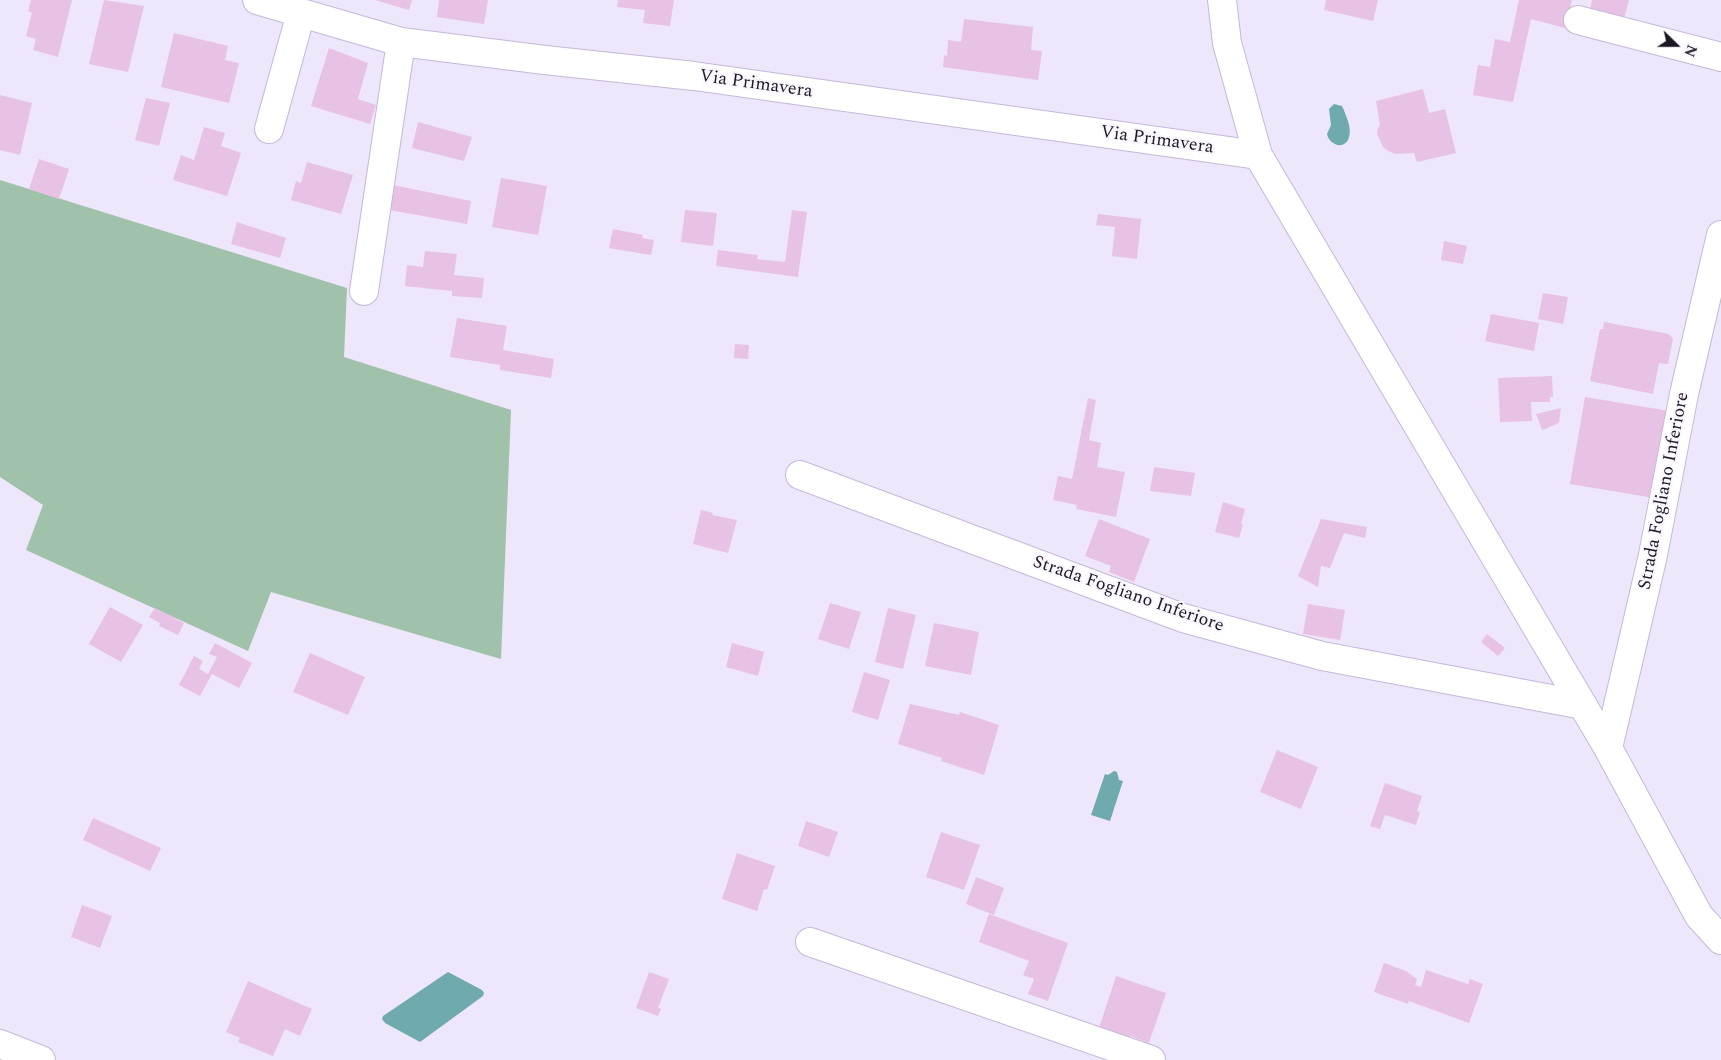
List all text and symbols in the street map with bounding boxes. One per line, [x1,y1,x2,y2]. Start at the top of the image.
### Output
north arrow [1651,20,1701,70]
text: N [1678,42,1702,60]
street label: Via Primavera [698,66,814,104]
street label: Via Primavera [1099,122,1215,160]
street label: Strada Fogliano Inferiore [1635,390,1695,592]
street label: Strada Fogliano Inferiore [1030,552,1226,638]

